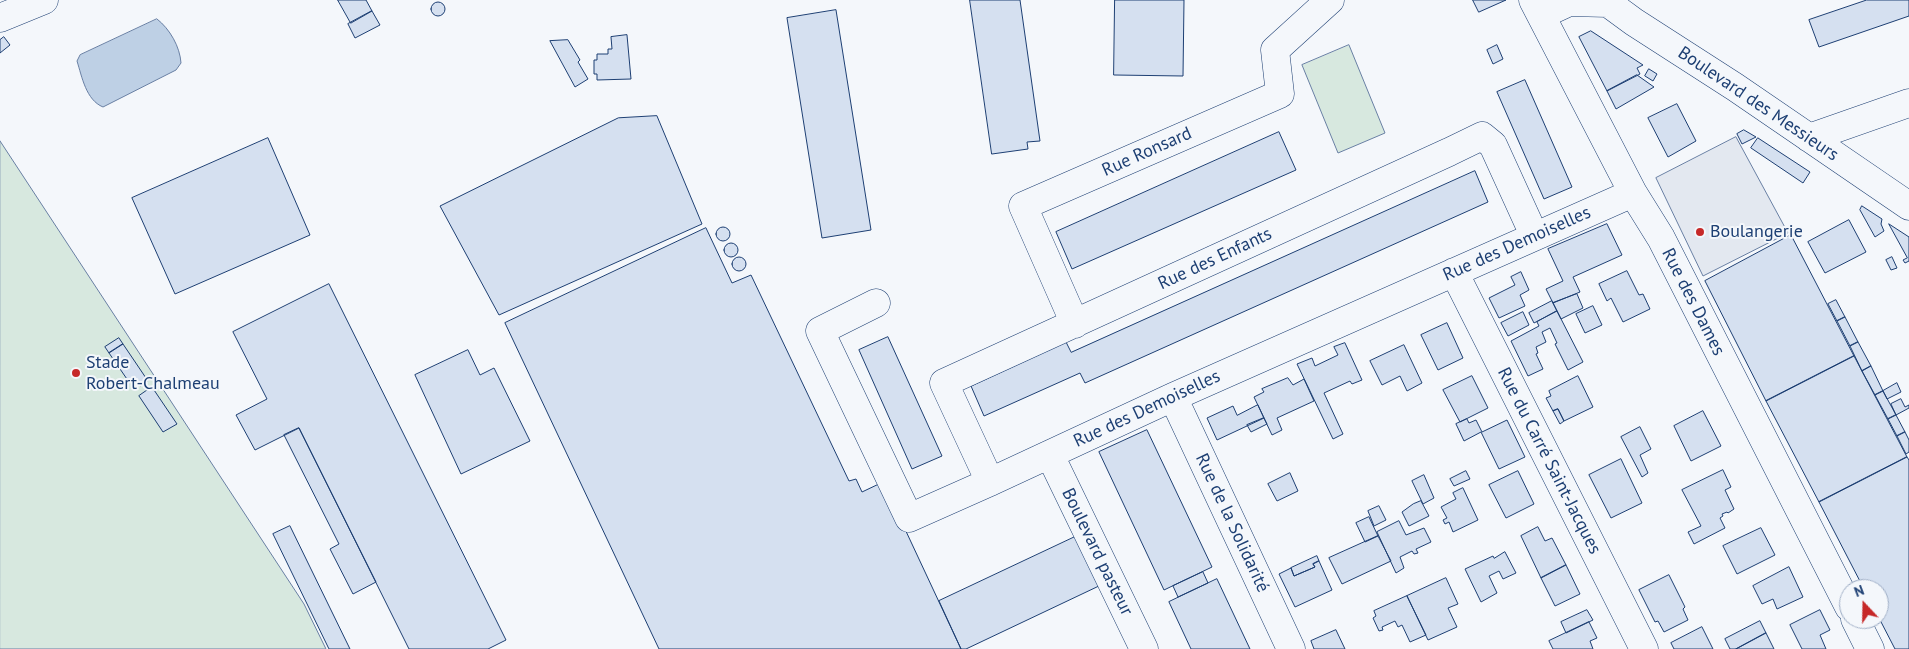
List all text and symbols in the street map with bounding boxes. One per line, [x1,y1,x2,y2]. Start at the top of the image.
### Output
street label: Boulevard des Messieurs [1674,42,1842,166]
street label: Rue Ronsard [1099,123,1195,181]
street label: Rue des Demoiselles [1440,202,1594,286]
place label: Boulangerie [1710,221,1803,243]
street label: Rue des Enfants [1155,223,1275,295]
marker: Boulangerie [1694,226,1706,238]
street label: Rue des Dames [1657,245,1729,359]
place label: Stade Robert-Chalmeau [86,352,220,394]
street label: Rue du Carré Saint-Jacques [1492,364,1606,558]
street label: Rue des Demoiselles [1070,366,1224,452]
marker: Stade Robert-Chalmeau [70,367,82,379]
street label: Rue de la Solidarité [1190,450,1274,596]
street label: Boulevard pasteur [1057,485,1137,619]
north arrow [1839,579,1889,629]
text: N [1851,581,1866,601]

